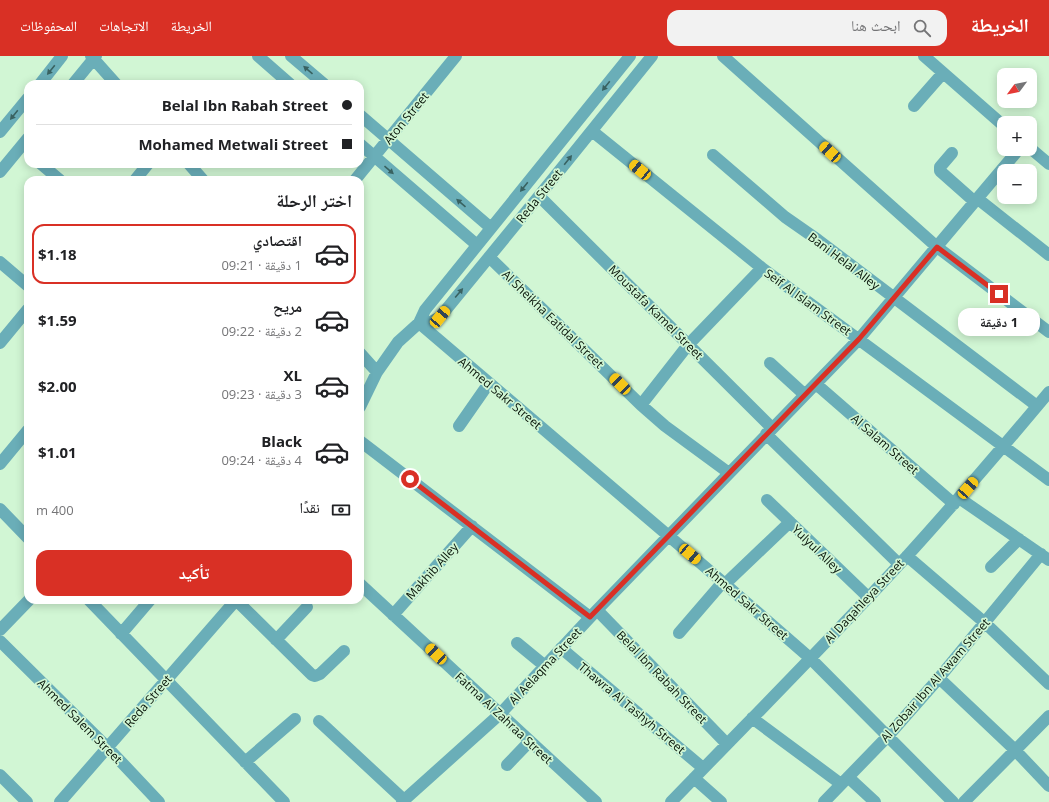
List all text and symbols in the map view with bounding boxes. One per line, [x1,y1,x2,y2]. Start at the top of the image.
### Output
search box [667,10,947,46]
text: الخريطة [971,12,1029,38]
text: ابحث هنا [851,15,901,35]
text: المحفوظات [20,16,77,35]
text: الاتجاهات [99,16,149,35]
text: الخريطة [171,16,212,35]
icon: search [911,17,933,39]
one-way arrow [47,65,55,75]
one-way arrow [303,66,312,75]
north arrow [997,68,1037,108]
map controls [997,68,1037,204]
one-way arrow [601,81,610,92]
street label: Aton Street [380,88,432,148]
text: Belal Ibn Rabah Street [162,95,328,115]
one-way arrow [10,110,18,120]
button: + [997,116,1037,156]
text: Mohamed Metwali Street [138,134,328,154]
car [817,140,843,164]
one-way arrow [564,155,573,166]
car [627,158,653,182]
button: − [997,164,1037,204]
one-way arrow [384,165,395,174]
street label: Reda Street [512,165,566,227]
one-way arrow [519,182,528,193]
text: اختر الرحلة [276,188,352,212]
one-way arrow [456,198,467,207]
street label: Bani Helal Alley [805,228,884,294]
text: اقتصادي [253,230,302,250]
icon: car [314,236,350,272]
text: $1.18 [38,244,77,264]
text: 1 دقيقة · 09:21 [221,256,302,274]
street label: Moustafa Kamel Street [605,261,707,363]
street label: Seif Al Islam Street [761,265,855,339]
street label: Al Sheikha Eatidal Street [498,266,608,372]
route end [990,285,1008,303]
one-way arrow [455,288,463,299]
text: مريح [273,296,302,316]
icon: car [314,302,350,338]
car [428,304,452,330]
callout: 1 دقيقة [958,308,1040,336]
text: $1.59 [38,310,77,330]
text: 1 دقيقة [980,313,1018,331]
text: 2 دقيقة · 09:22 [221,322,302,340]
street label: Ahmed Sakr Street [455,353,545,433]
text: XL [284,365,302,385]
icon: car [314,368,350,404]
car [607,371,633,397]
text: $2.00 [38,376,77,396]
text: 3 دقيقة · 09:23 [221,385,302,403]
street label: Al Salam Street [848,410,922,478]
text: Black [261,431,302,451]
icon: car [314,434,350,470]
text: $1.01 [38,442,77,462]
text: 4 دقيقة · 09:24 [221,451,302,469]
route start [401,470,419,488]
car [956,475,980,501]
text: نقدًا [299,497,320,517]
icon: cash [330,499,352,521]
text: 400 m [36,501,74,519]
street label: Yulyul Alley [788,521,846,578]
street label: Makhib Alley [402,538,463,603]
car [677,542,703,566]
button: تأكيد [36,550,352,596]
street label: Al Daqahleya Street [820,555,908,647]
street label: Ahmed Sakr Street [702,562,792,644]
street label: Al Zobair Ibn Al Awam Street [876,614,994,746]
street label: Al Aelaqma Street [505,624,585,708]
street label: Belal Ibn Rabah Street [613,627,711,727]
car [423,641,449,667]
street label: Thawra Al Tashyh Street [575,658,689,758]
street label: Fatma Al Zahraa Street [452,668,556,768]
street label: Reda Street [120,671,176,731]
street label: Ahmed Salem Street [34,675,126,767]

